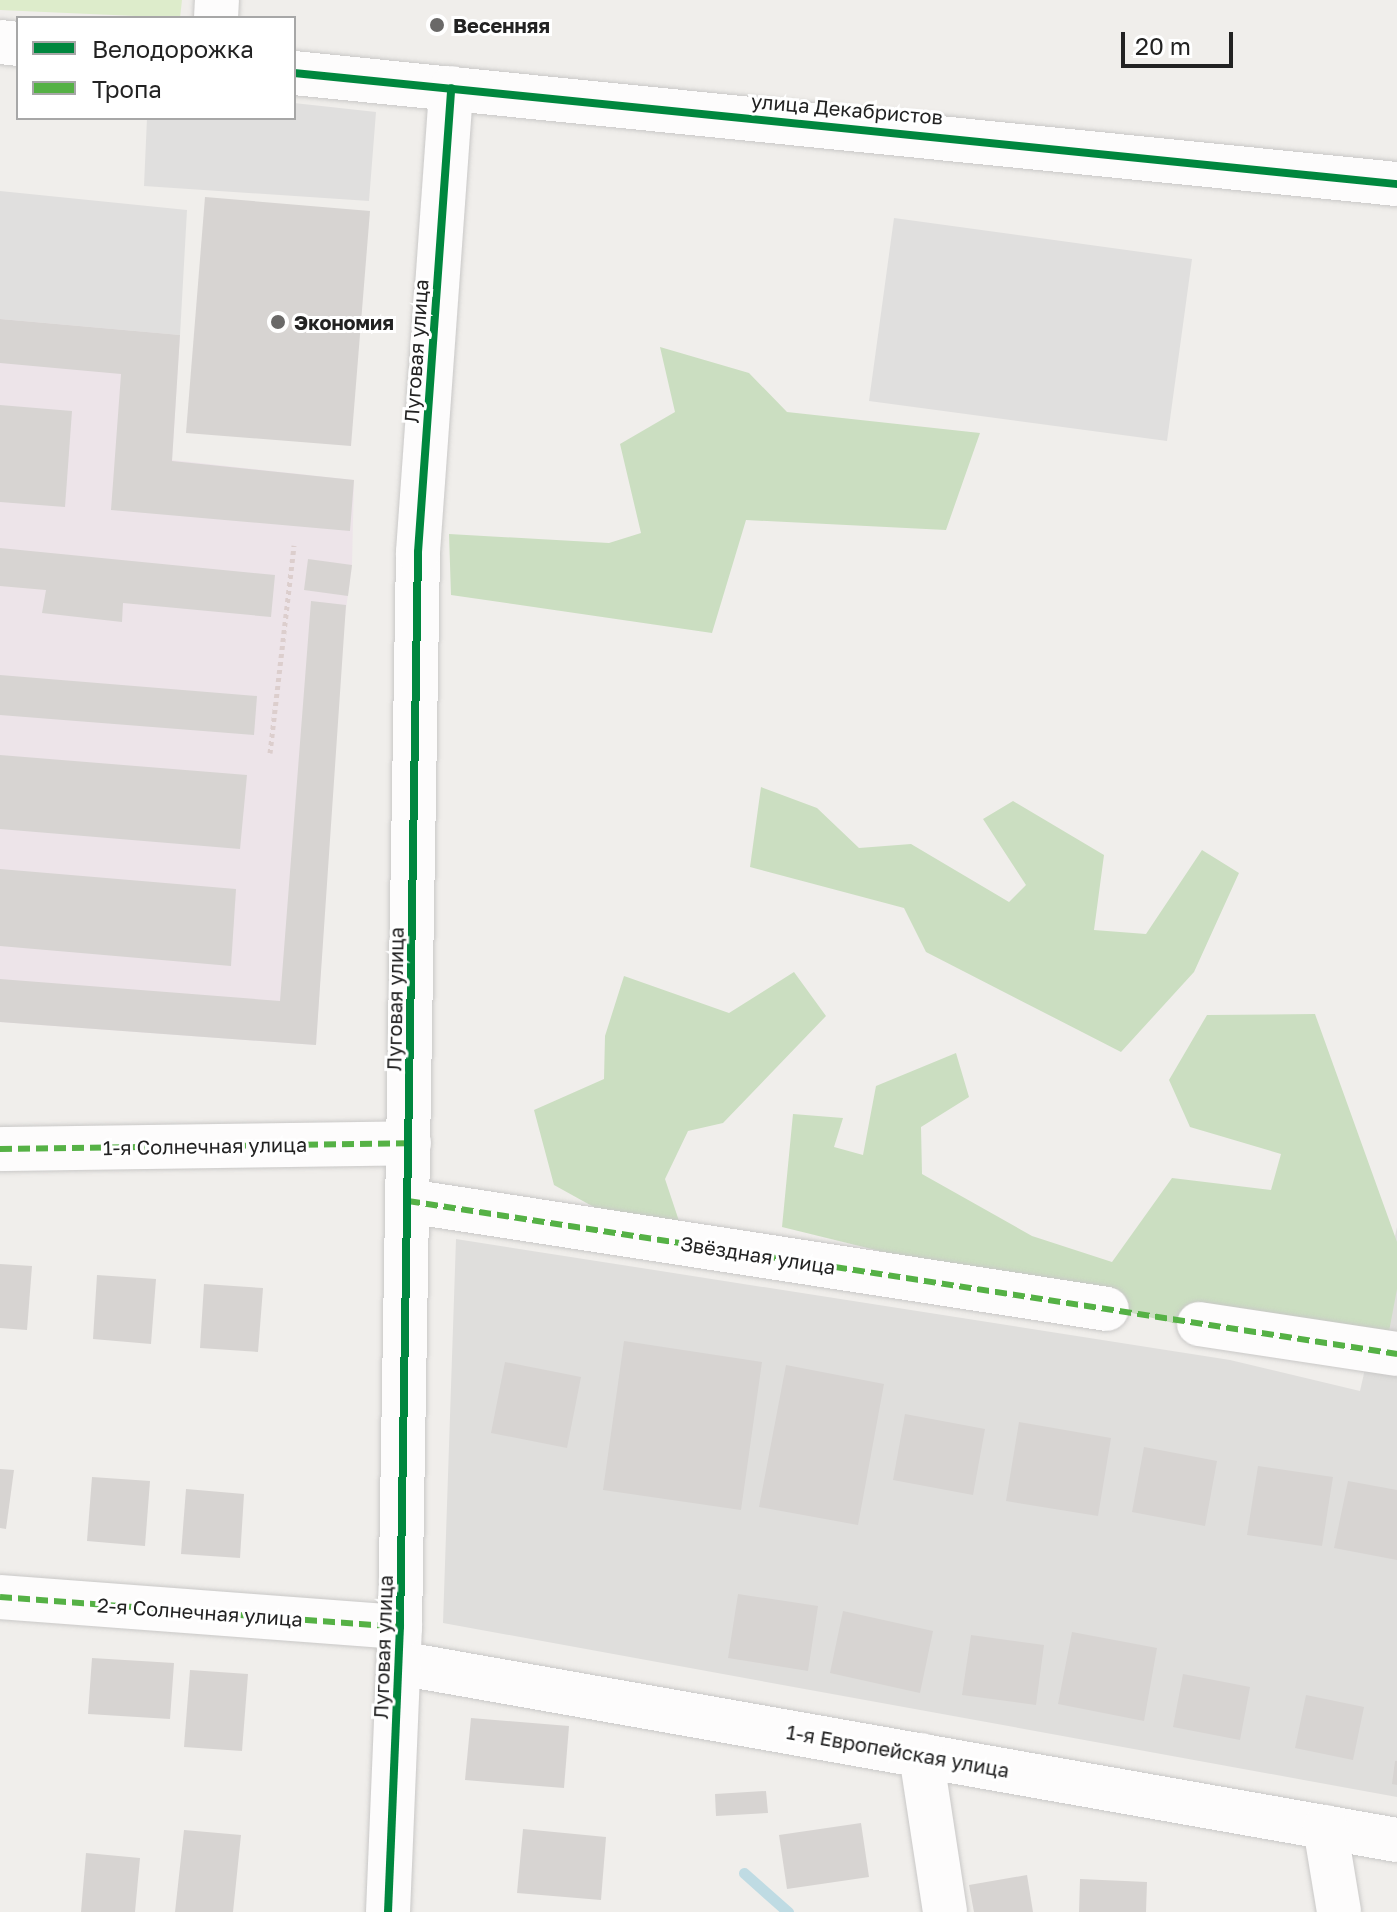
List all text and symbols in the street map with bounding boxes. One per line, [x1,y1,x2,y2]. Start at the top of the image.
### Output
place label: Весенняя [453,13,550,37]
legend [16,16,296,120]
marker: Весенняя [428,16,446,34]
scale bar [1125,16,1237,66]
text: 20 m [1135,31,1191,60]
text: Велодорожка [92,34,254,63]
text: Тропа [92,74,162,103]
street label: улица Декабристов [750,89,944,129]
street label: Луговая улица [399,278,433,424]
place label: Экономия [294,310,394,334]
marker: Экономия [269,313,287,331]
street label: Луговая улица [382,927,408,1071]
street label: 1-я Солнечная улица [103,1132,307,1160]
street label: Звёздная улица [679,1231,837,1279]
street label: Луговая улица [368,1575,398,1719]
street label: 2-я Солнечная улица [96,1593,304,1631]
street label: 1-я Европейская улица [785,1720,1011,1782]

